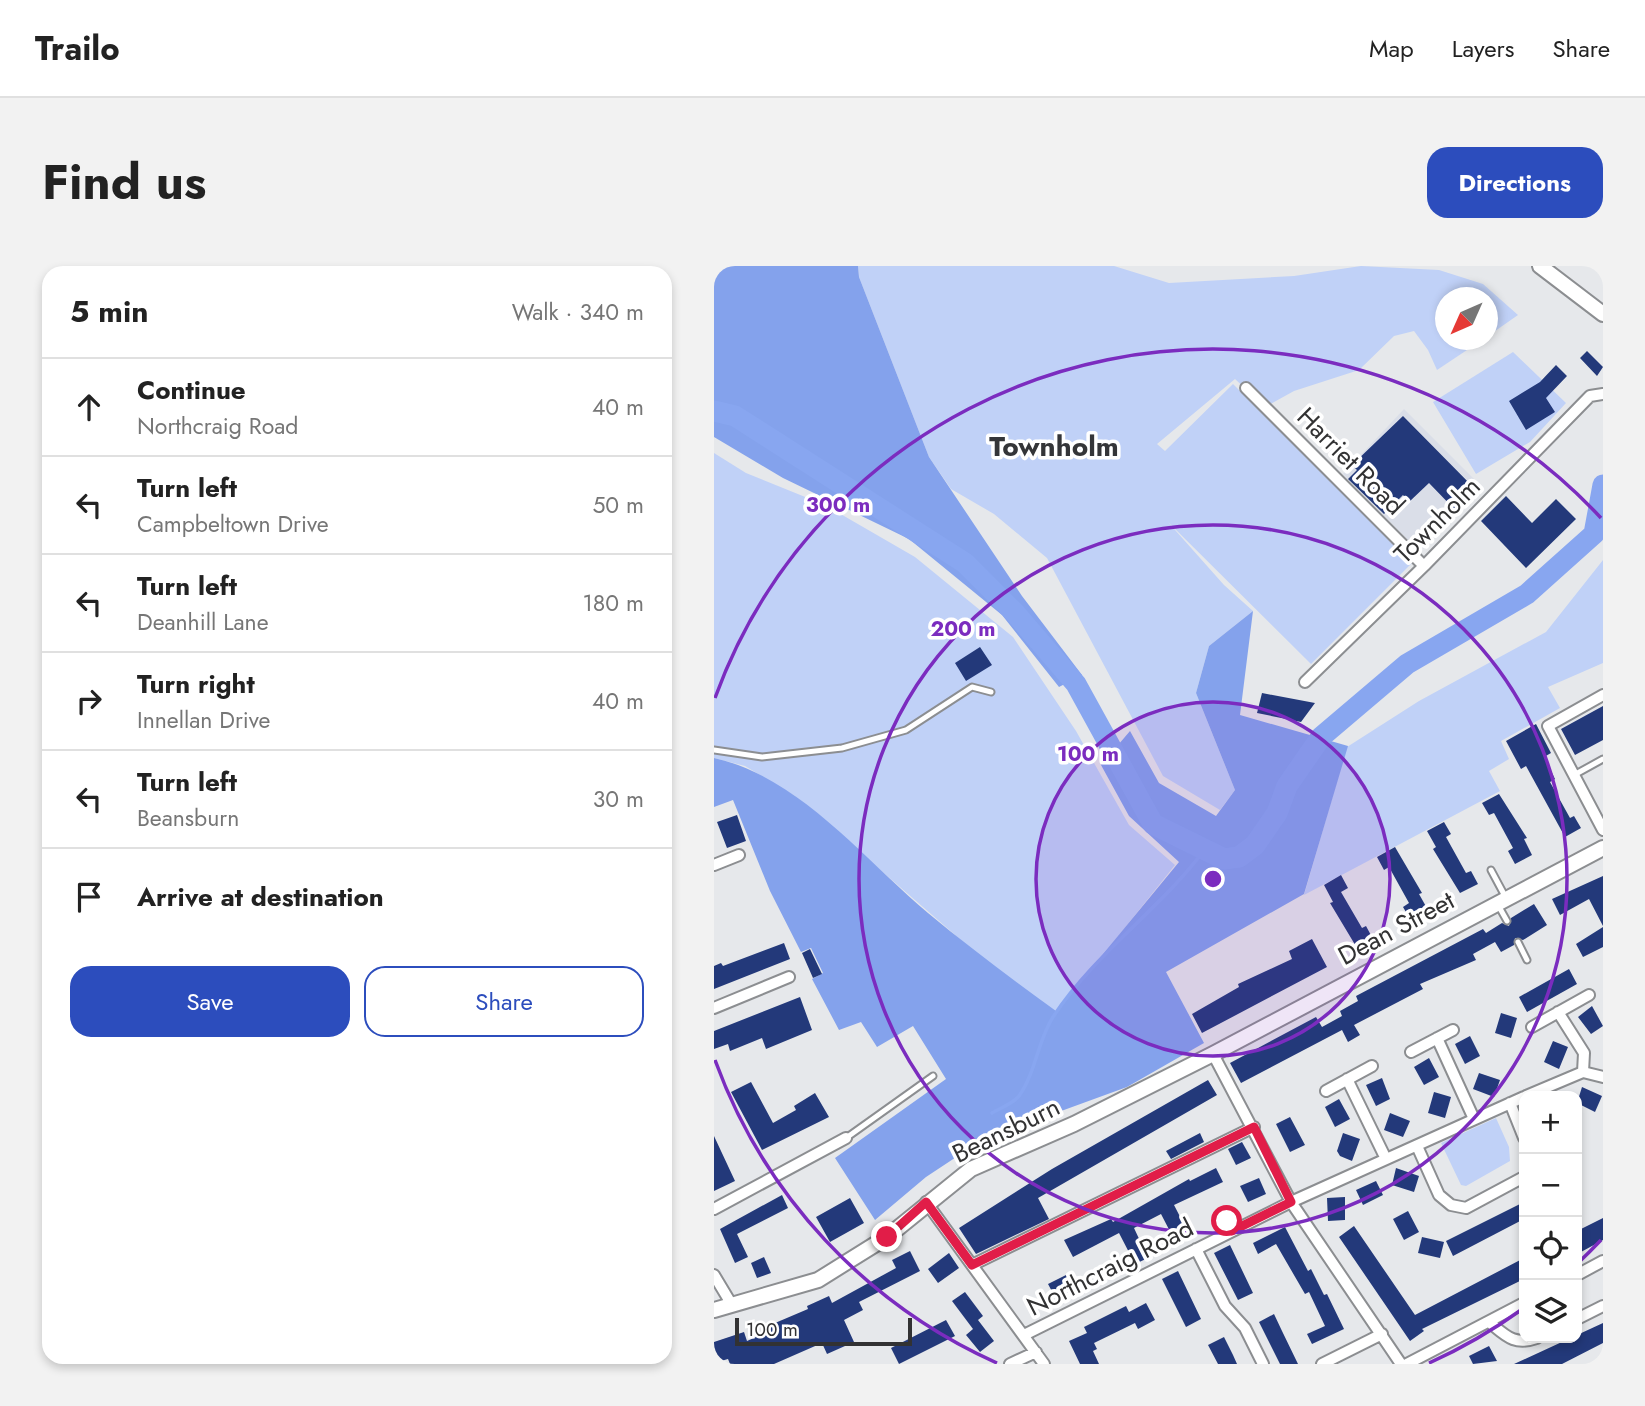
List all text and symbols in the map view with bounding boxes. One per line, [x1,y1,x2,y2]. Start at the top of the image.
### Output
text: Trailo [35,25,120,72]
text: Map [1369,31,1414,66]
text: Layers [1452,31,1514,66]
text: Share [1552,31,1610,66]
text: Find us [42,147,206,217]
button: Directions [1427,147,1603,218]
north arrow [1435,287,1498,350]
text: 5 min [70,290,148,333]
text: Walk · 340 m [512,295,644,329]
text: Continue [137,371,246,409]
icon: ahead [70,388,108,426]
text: 40 m [592,390,644,424]
street label: Harriet Road [1288,398,1414,524]
text: Northcraig Road [137,409,298,443]
district label: Townholm [989,426,1119,467]
street label: Townholm [1385,468,1489,572]
text: Turn left [137,469,237,507]
icon: left [70,486,108,524]
text: 50 m [592,488,644,522]
text: 300 m [806,490,870,520]
text: Campbeltown Drive [137,507,329,541]
text: Turn left [137,567,237,605]
icon: left [70,584,108,622]
text: 180 m [582,586,644,620]
text: Deanhill Lane [137,605,269,639]
text: 200 m [930,614,996,644]
text: Turn right [137,665,255,703]
icon: right [70,682,108,720]
text: 40 m [592,684,644,718]
text: Innellan Drive [137,703,270,737]
text: 100 m [1057,739,1119,769]
text: Turn left [137,763,237,801]
icon: left [70,780,108,818]
text: 30 m [593,782,644,816]
text: Beansburn [137,801,239,835]
centre of rings [1201,867,1225,891]
icon: arrive [70,878,108,916]
text: Arrive at destination [137,878,384,916]
street label: Dean Street [1331,881,1462,975]
button: Save [70,966,350,1037]
button: Share [364,966,644,1037]
street label: Beansburn [946,1088,1066,1172]
map controls [1519,1091,1582,1343]
button: + [1519,1091,1582,1154]
button: − [1519,1154,1582,1217]
route start [1211,1205,1242,1236]
street label: Northcraig Road [1020,1209,1200,1325]
button: locate [1519,1217,1582,1280]
route end [871,1221,902,1252]
button: layers [1519,1280,1582,1343]
scale bar [735,1315,912,1347]
text: 100 m [746,1316,798,1343]

